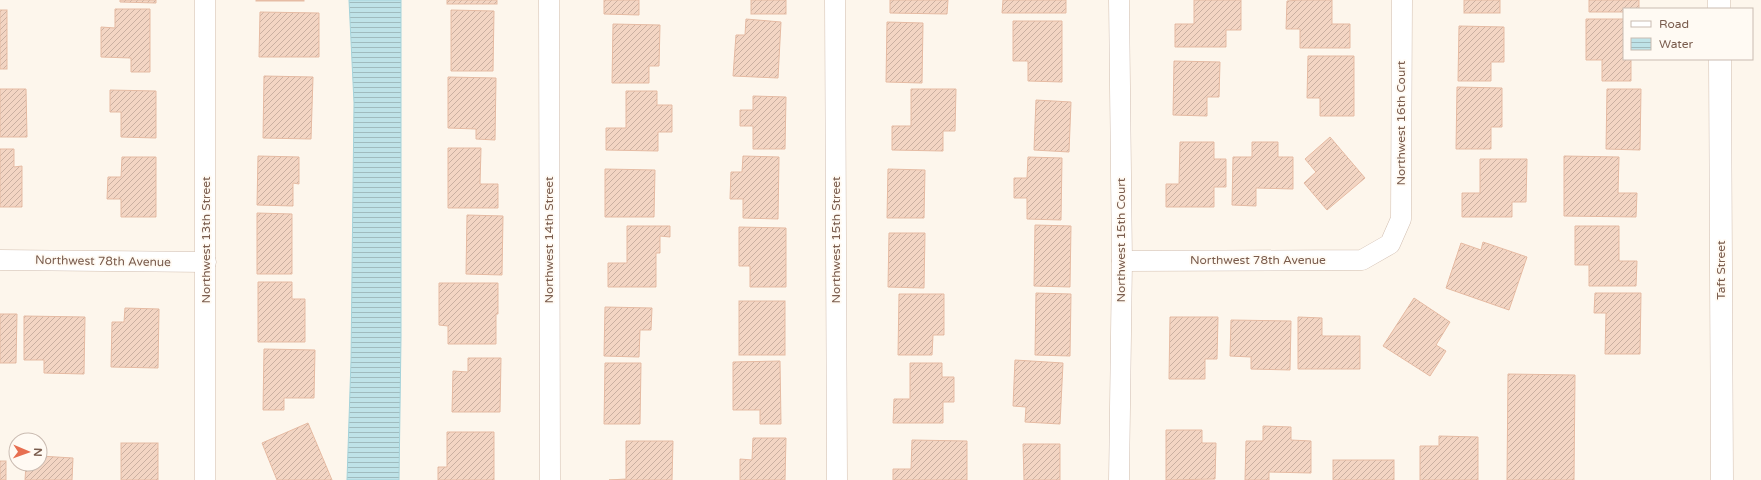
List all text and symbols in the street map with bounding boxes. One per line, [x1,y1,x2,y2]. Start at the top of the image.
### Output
legend [1623,8,1753,60]
text: Road [1659,17,1689,31]
text: Water [1659,37,1694,51]
street label: Northwest 16th Court [1394,60,1408,185]
street label: Northwest 13th Street [199,176,213,304]
street label: Northwest 14th Street [542,176,556,304]
street label: Northwest 15th Street [829,176,843,304]
street label: Northwest 15th Court [1114,177,1128,302]
street label: Taft Street [1714,240,1728,300]
street label: Northwest 78th Avenue [35,253,171,269]
street label: Northwest 78th Avenue [1190,253,1326,267]
north arrow [8,432,48,472]
text: N [31,448,44,457]

